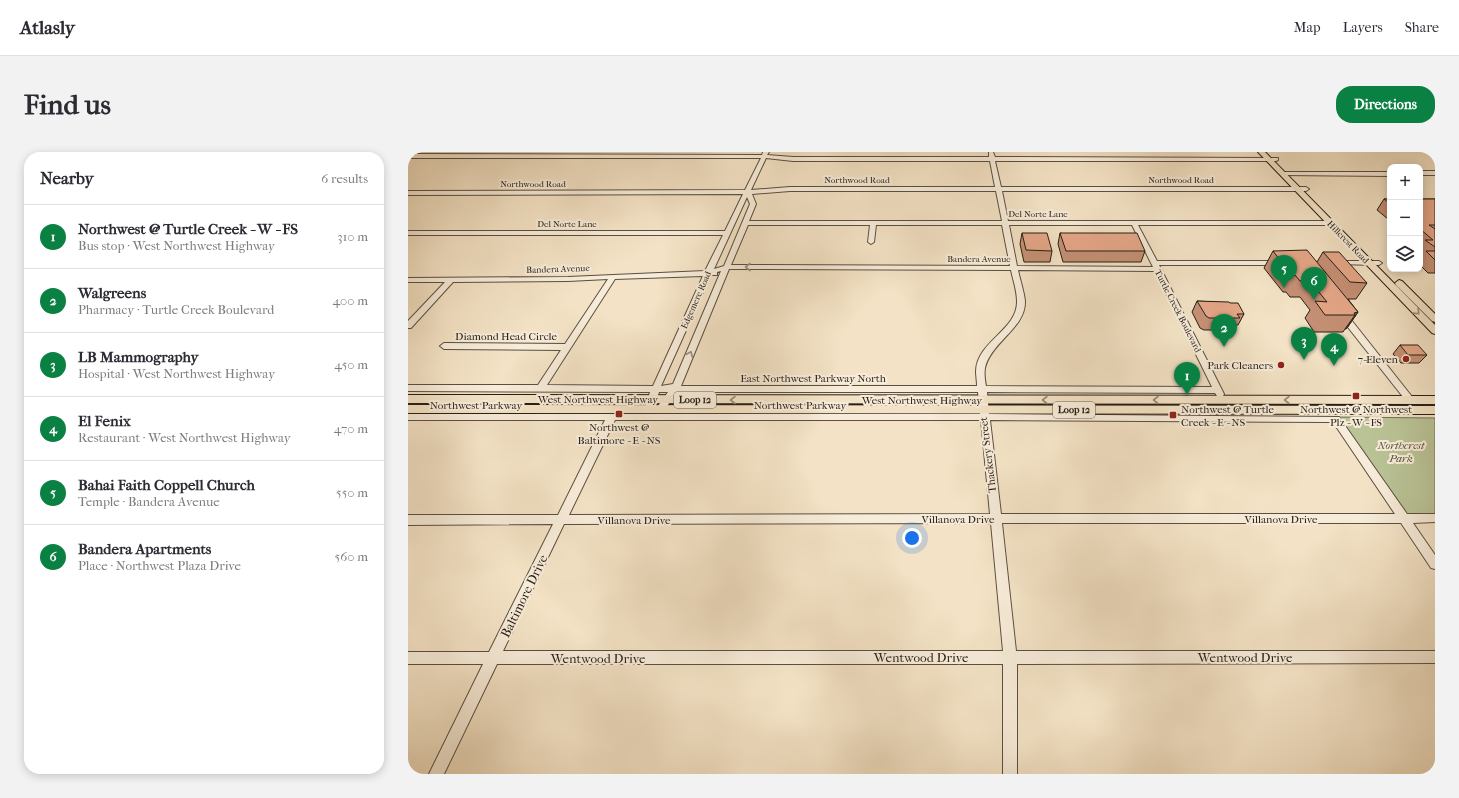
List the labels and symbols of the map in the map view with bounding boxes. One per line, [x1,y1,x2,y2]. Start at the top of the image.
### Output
street label: Northwood Road [824,175,890,185]
street label: Northwood Road [1148,175,1214,185]
street label: Northwood Road [500,179,566,189]
street label: Del Norte Lane [1008,209,1068,219]
street label: Del Norte Lane [537,219,597,229]
street label: Hillcrest Road [1325,219,1371,265]
street label: Bandera Avenue [947,254,1011,264]
pin: 5 [1271,255,1297,288]
street label: Bandera Avenue [526,263,590,275]
one-way arrow [745,263,751,271]
pin: 6 [1301,267,1327,300]
street label: Turtle Creek Boulevard [1153,268,1203,354]
street label: Edgemere Road [679,270,713,330]
one-way arrow [1412,307,1420,315]
pin: 2 [1211,314,1237,347]
pin: 3 [1291,327,1317,360]
street label: Diamond Head Circle [455,330,558,343]
pin: 4 [1321,333,1347,366]
one-way arrow [685,350,693,358]
place label: 7-Eleven [1358,353,1399,366]
marker: 7-Eleven [1401,354,1411,364]
place label: Park Cleaners [1207,359,1273,372]
marker: Park Cleaners [1276,360,1286,370]
pin: 1 [1174,362,1200,395]
street label: East Northwest Parkway North [740,372,887,385]
marker: Northwest @ Northwest Plz - W - FS [1351,391,1361,401]
road number: Loop 12 [674,392,716,408]
street label: West Northwest Highway [537,393,659,406]
street label: West Northwest Highway [861,394,983,407]
one-way arrow [730,396,736,404]
one-way arrow [1042,396,1048,404]
one-way arrow [1153,396,1159,404]
one-way arrow [1284,396,1290,404]
street label: Northwest Parkway [430,399,524,412]
street label: Northwest Parkway [754,399,848,412]
road number: Loop 12 [1053,402,1095,418]
place label: Northwest @ Turtle Creek - E - NS [1181,403,1275,429]
place label: Northwest @ Northwest Plz - W - FS [1300,403,1412,429]
marker: Northwest @ Baltimore - E - NS [614,409,624,419]
marker: Northwest @ Turtle Creek - E - NS [1168,410,1178,420]
street label: Thackery Street [977,416,999,494]
place label: Northwest @ Baltimore - E - NS [578,421,661,447]
park label: Northcrest Park [1377,439,1425,465]
street label: Villanova Drive [921,513,995,526]
street label: Villanova Drive [1244,513,1318,526]
street label: Villanova Drive [597,514,671,527]
your location [902,528,922,548]
street label: Baltimore Drive [497,552,551,640]
street label: Wentwood Drive [873,650,969,665]
street label: Wentwood Drive [1197,650,1293,665]
street label: Wentwood Drive [550,651,646,666]

